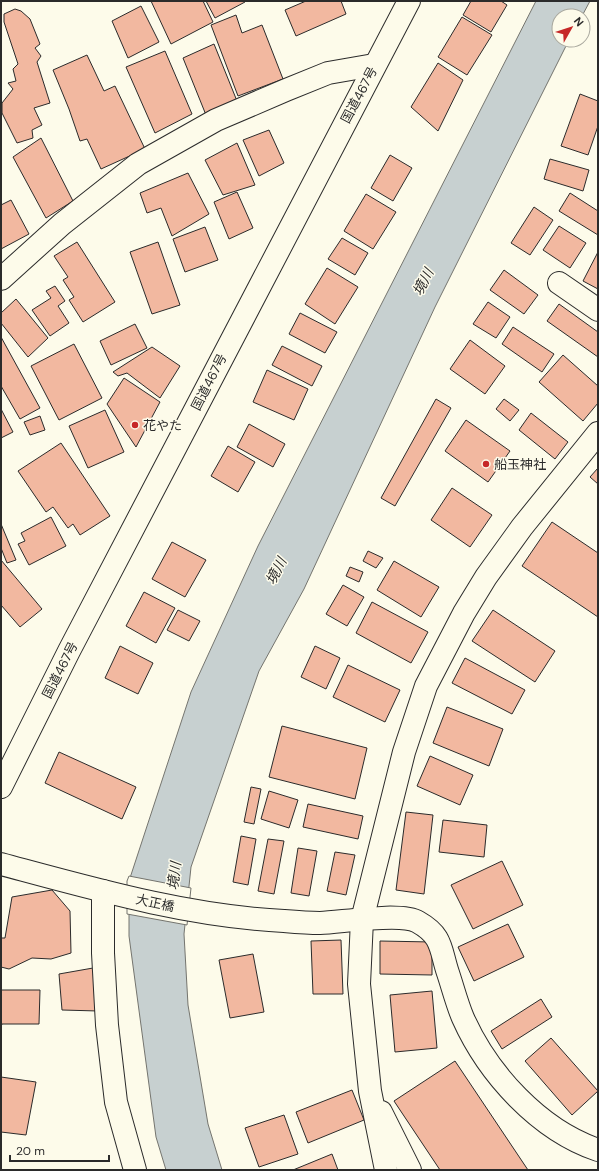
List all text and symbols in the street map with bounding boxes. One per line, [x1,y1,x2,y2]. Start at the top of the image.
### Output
north arrow [551,8,591,48]
text: N [571,14,587,29]
street label: 国道467号 [337,64,381,126]
water label: 境川 [409,264,438,299]
street label: 国道467号 [187,351,231,413]
place label: 花やた [143,417,182,434]
marker: 花やた [130,420,140,430]
place label: 船玉神社 [494,456,546,473]
marker: 船玉神社 [481,459,491,469]
water label: 境川 [262,553,291,588]
street label: 国道467号 [38,639,82,701]
water label: 境川 [163,859,185,891]
street label: 大正橋 [134,891,176,915]
scale bar [10,1137,109,1163]
text: 20 m [16,1143,45,1159]

